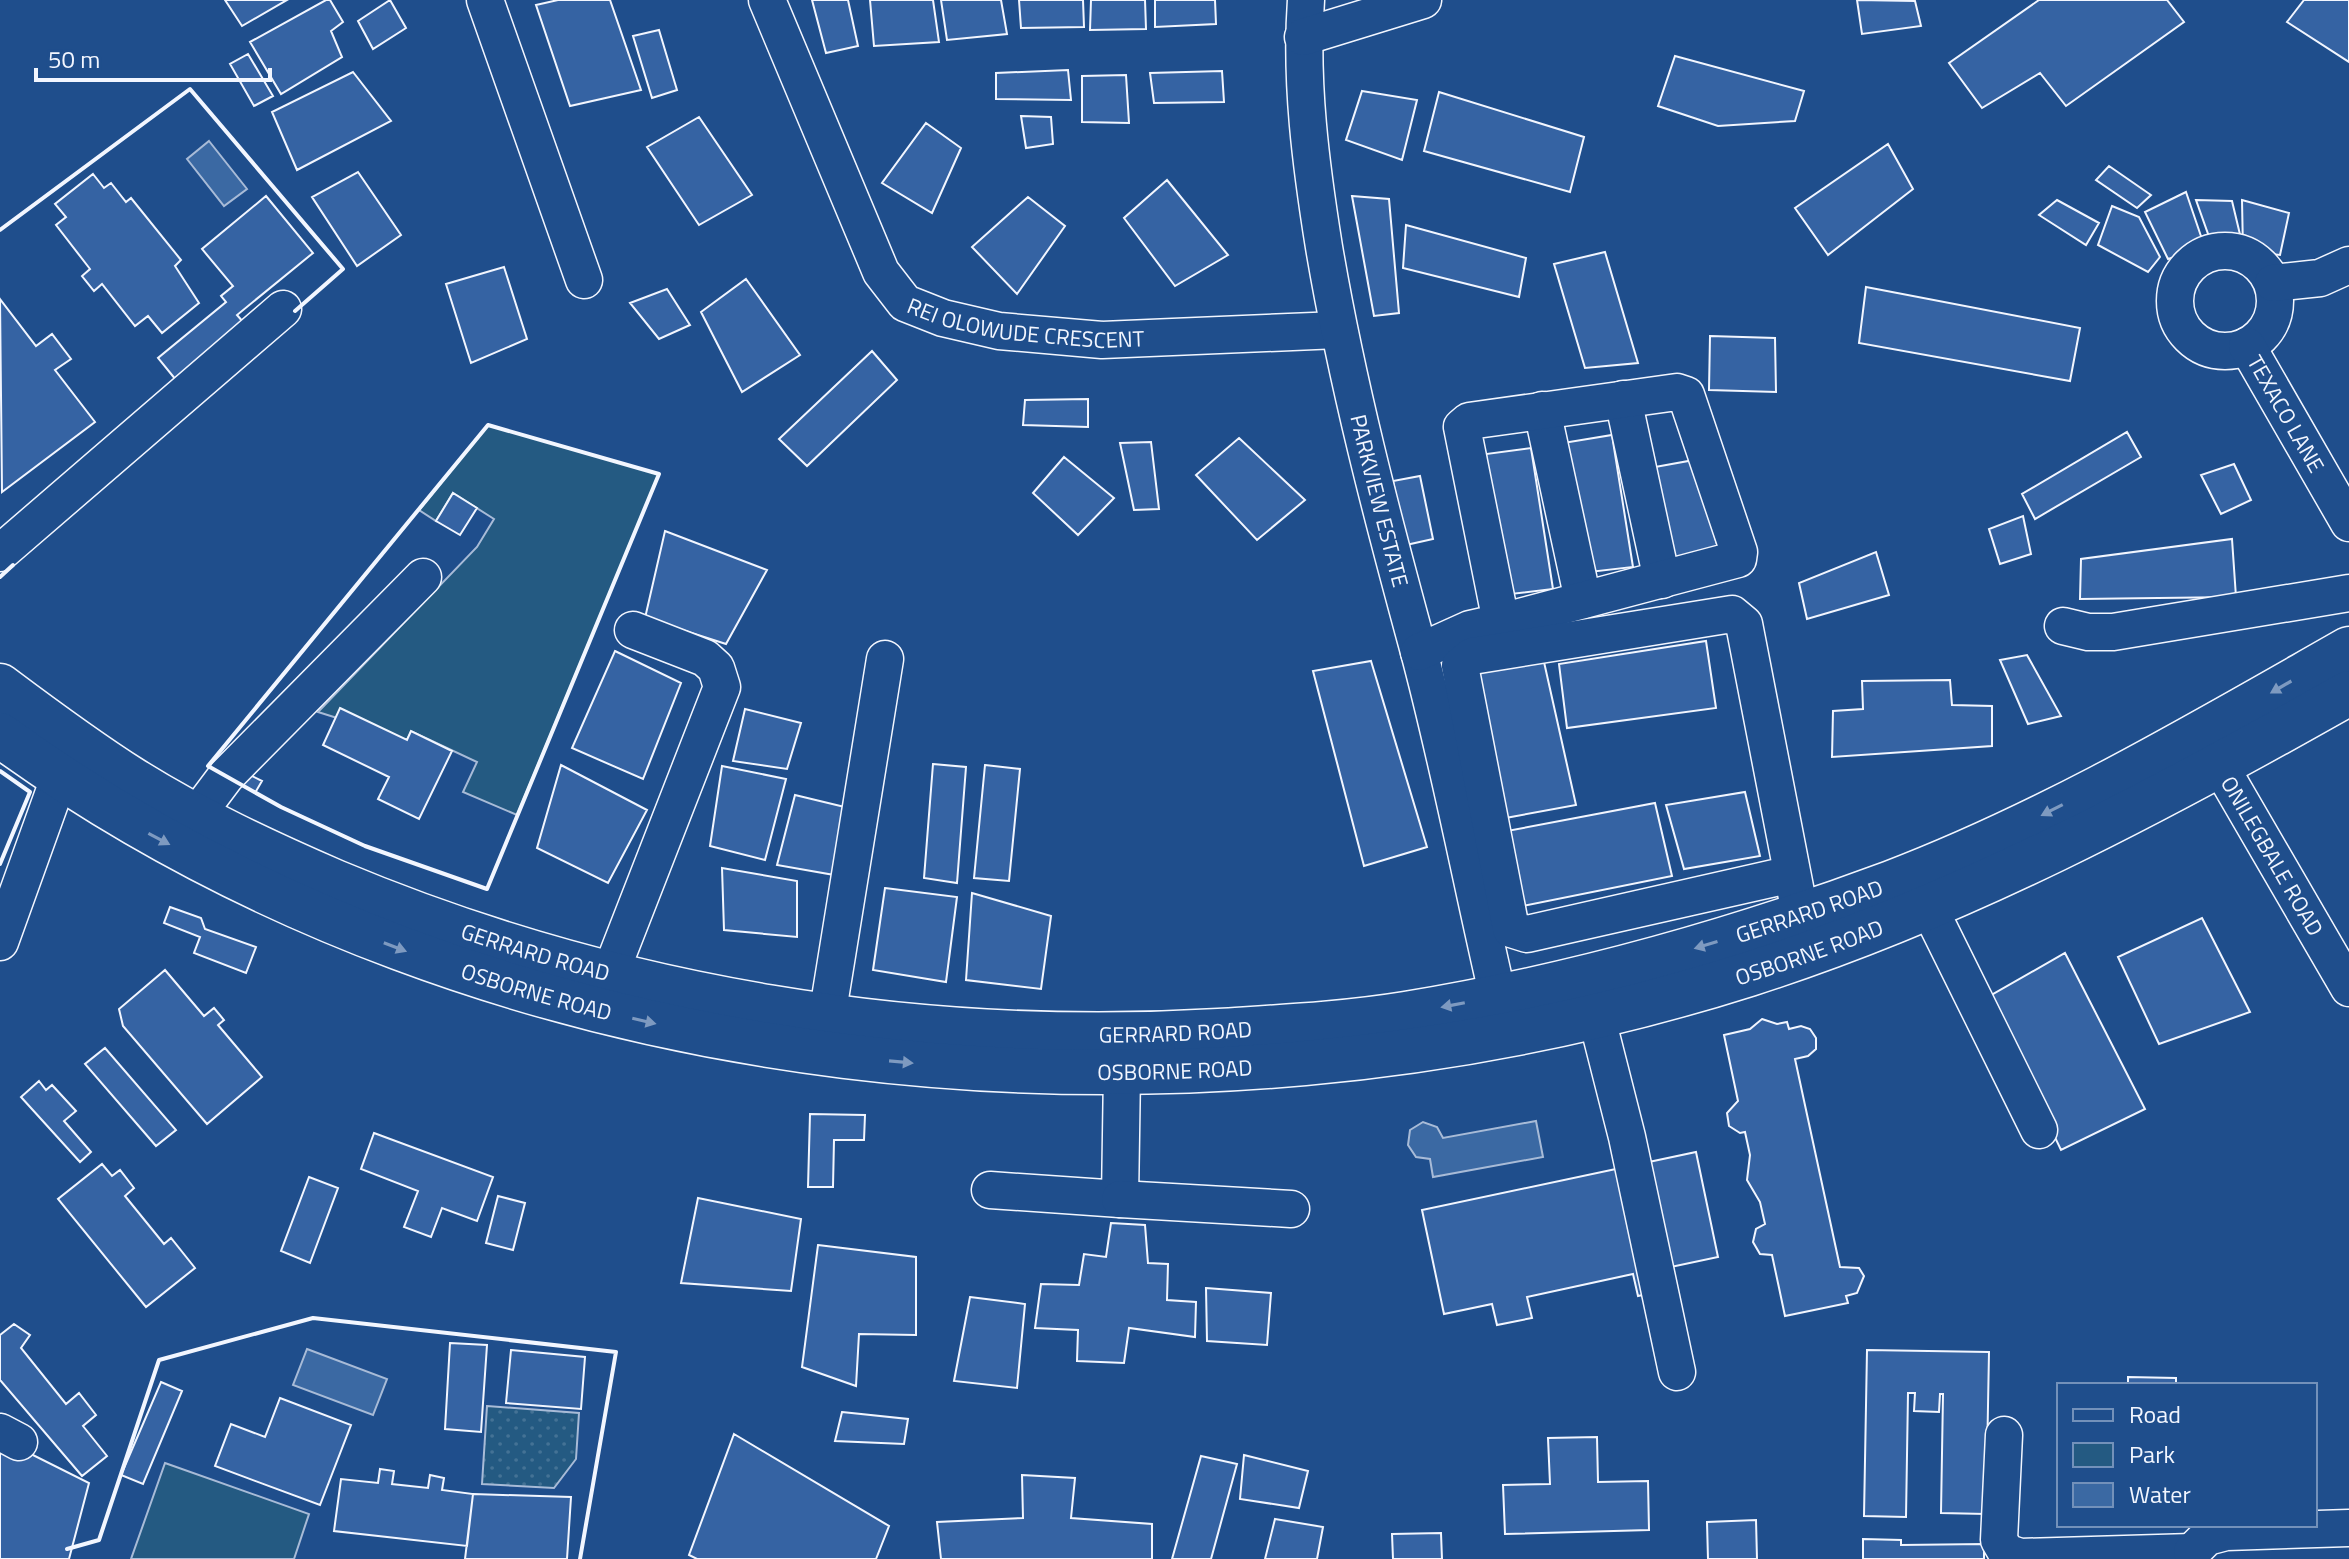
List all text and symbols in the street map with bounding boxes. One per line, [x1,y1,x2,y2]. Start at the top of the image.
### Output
scale bar [36,32,270,82]
text: 50 m [48,41,100,77]
street label: REI OLOWUDE CRESCENT [902,289,1145,357]
street label: TEXACO LANE [2239,348,2333,479]
street label: PARKVIEW ESTATE [1342,411,1418,591]
one-way arrow [2270,680,2292,694]
street label: ONILEGBALE ROAD [2212,770,2332,942]
one-way arrow [2040,803,2063,817]
one-way arrow [148,831,170,845]
street label: GERRARD ROAD [1731,870,1888,952]
street label: OSBORNE ROAD [1731,910,1888,994]
street label: GERRARD ROAD [457,914,613,990]
one-way arrow [1693,939,1717,951]
one-way arrow [383,941,407,954]
street label: OSBORNE ROAD [457,954,615,1030]
one-way arrow [1440,1000,1465,1012]
street label: GERRARD ROAD [1099,1012,1253,1052]
one-way arrow [632,1015,657,1027]
street label: OSBORNE ROAD [1097,1050,1253,1089]
one-way arrow [889,1055,914,1068]
legend [2057,1383,2317,1527]
text: Road [2129,1396,2181,1432]
text: Park [2129,1436,2175,1472]
text: Water [2129,1476,2191,1512]

